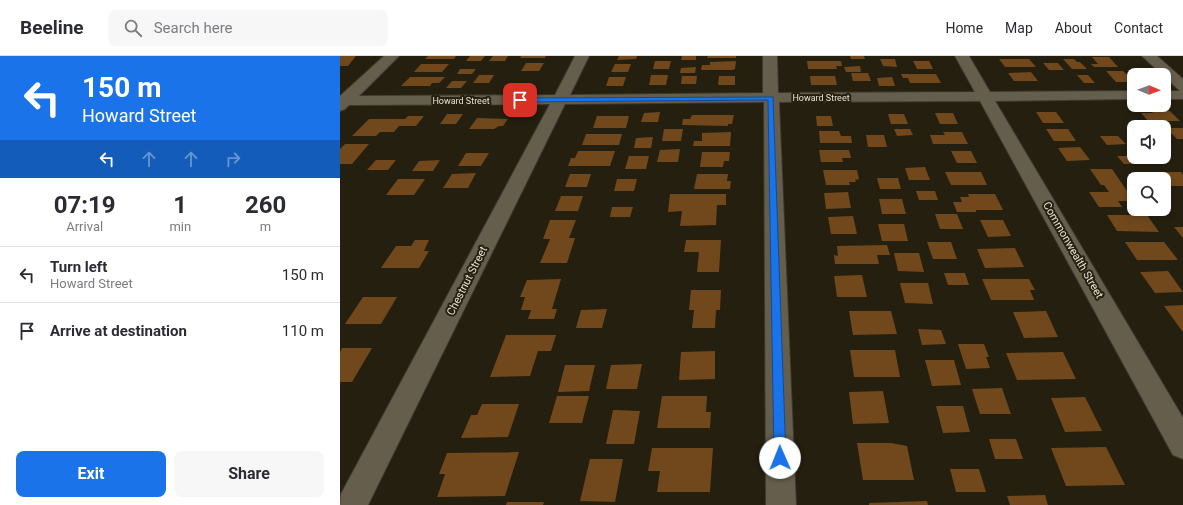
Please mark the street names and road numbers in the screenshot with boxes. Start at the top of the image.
street label: Howard Street [792,93,850,103]
street label: Howard Street [432,96,490,106]
street label: Commonwealth Street [1040,199,1106,301]
street label: Chestnut Street [444,244,490,318]

